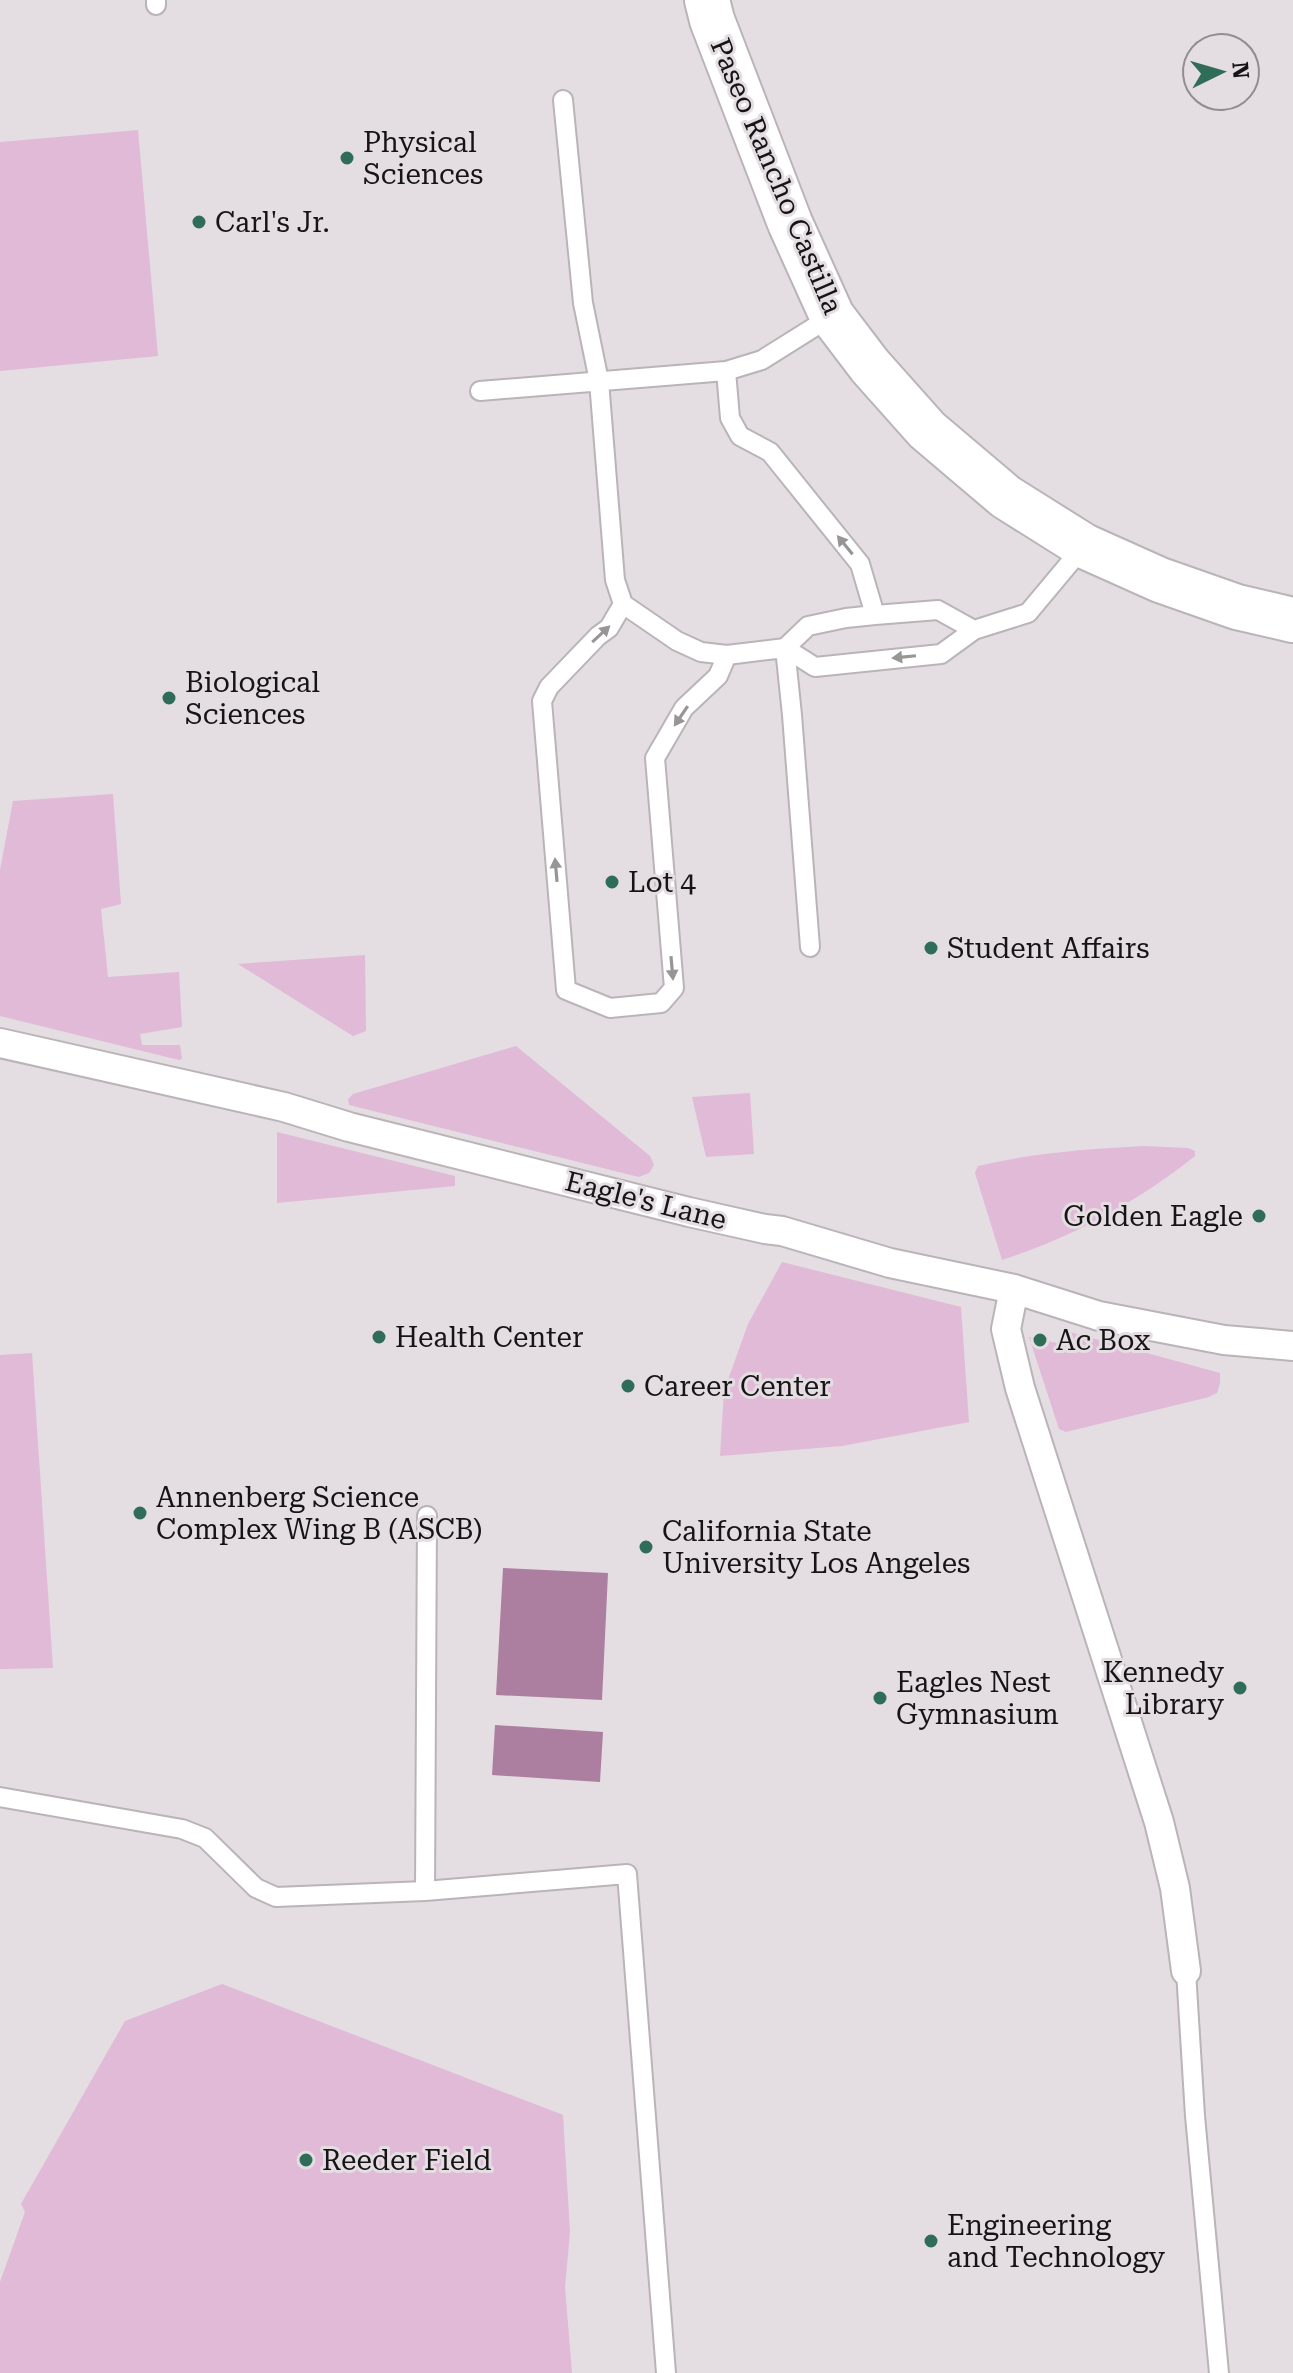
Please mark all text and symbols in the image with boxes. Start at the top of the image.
north arrow [1181,32,1261,112]
street label: Paseo Rancho Castilla [703,33,850,319]
text: N [1227,61,1254,80]
place label: Physical Sciences [363,126,483,191]
marker: Physical Sciences [338,149,356,167]
place label: Carl's Jr. [215,206,330,239]
marker: Carl's Jr. [190,213,208,231]
one-way arrow [837,535,853,555]
one-way arrow [591,625,610,643]
one-way arrow [891,651,916,664]
place label: Biological Sciences [185,666,320,731]
marker: Biological Sciences [160,689,178,707]
one-way arrow [673,705,688,726]
one-way arrow [549,857,562,882]
place label: Lot 4 [628,866,696,899]
marker: Lot 4 [603,873,621,891]
place label: Student Affairs [947,932,1150,965]
marker: Student Affairs [922,939,940,957]
one-way arrow [666,956,679,981]
street label: Eagle's Lane [562,1165,730,1236]
place label: Golden Eagle [1063,1200,1243,1233]
marker: Golden Eagle [1250,1207,1268,1225]
place label: Health Center [395,1321,583,1354]
place label: Ac Box [1056,1324,1150,1357]
marker: Health Center [370,1328,388,1346]
marker: Ac Box [1031,1331,1049,1349]
place label: Career Center [644,1370,831,1403]
marker: Career Center [619,1377,637,1395]
place label: Annenberg Science Complex Wing B (ASCB) [156,1481,482,1546]
marker: Annenberg Science Complex Wing B (ASCB) [131,1504,149,1522]
place label: California State University Los Angeles [662,1515,970,1580]
marker: California State University Los Angeles [637,1538,655,1556]
place label: Kennedy Library [1103,1656,1224,1721]
place label: Eagles Nest Gymnasium [896,1666,1059,1731]
marker: Kennedy Library [1231,1679,1249,1697]
marker: Eagles Nest Gymnasium [871,1689,889,1707]
place label: Reeder Field [322,2144,491,2177]
marker: Reeder Field [297,2151,315,2169]
place label: Engineering and Technology [947,2209,1166,2274]
marker: Engineering and Technology [922,2232,940,2250]

